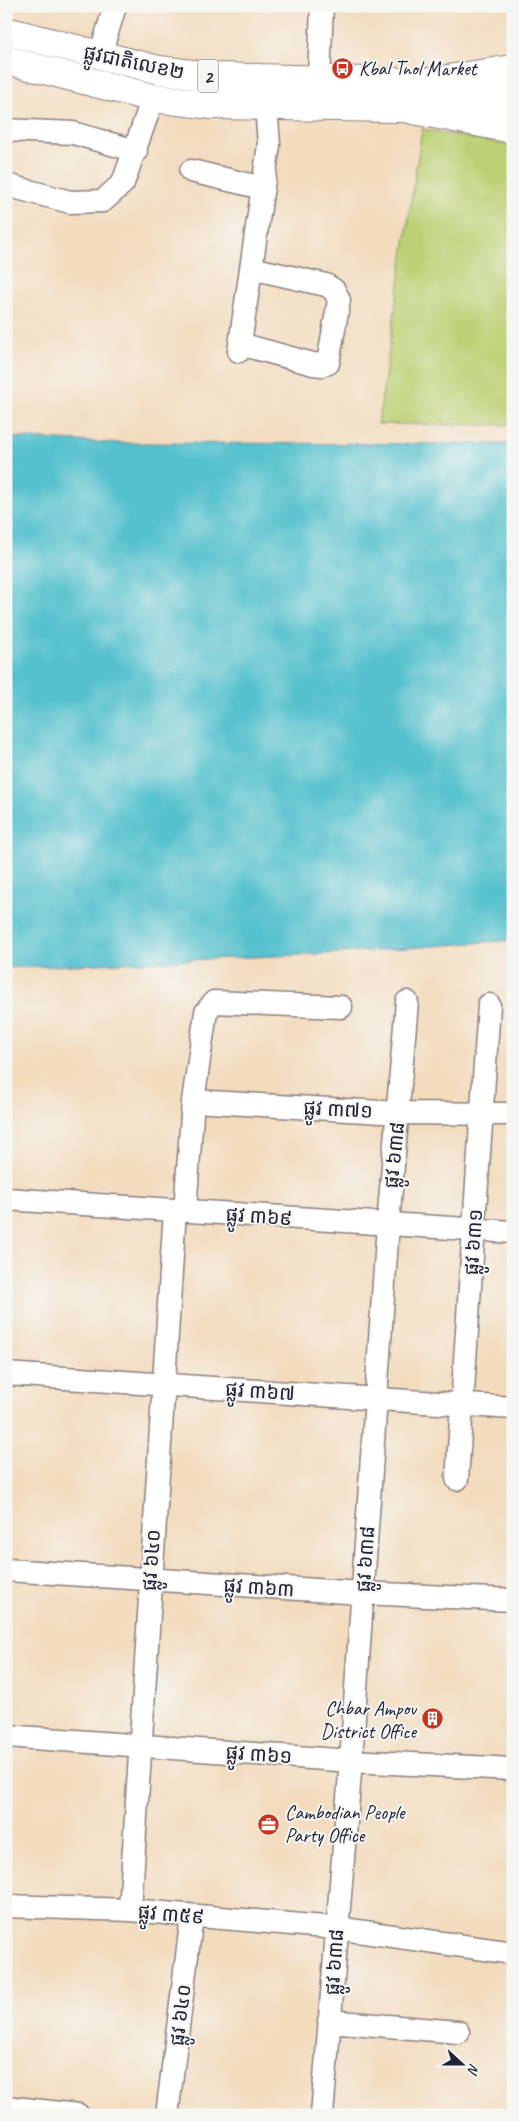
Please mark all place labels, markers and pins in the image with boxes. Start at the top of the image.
bus stop icon: Kbal Tnol Market [331,56,355,80]
place label: Kbal Tnol Market [359,56,479,81]
place label: Chbar Ampov District Office [321,1696,418,1744]
building icon: Chbar Ampov District Office [420,1707,444,1731]
place label: Cambodian People Party Office [285,1800,406,1848]
office icon: Cambodian People Party Office [257,1812,281,1836]

